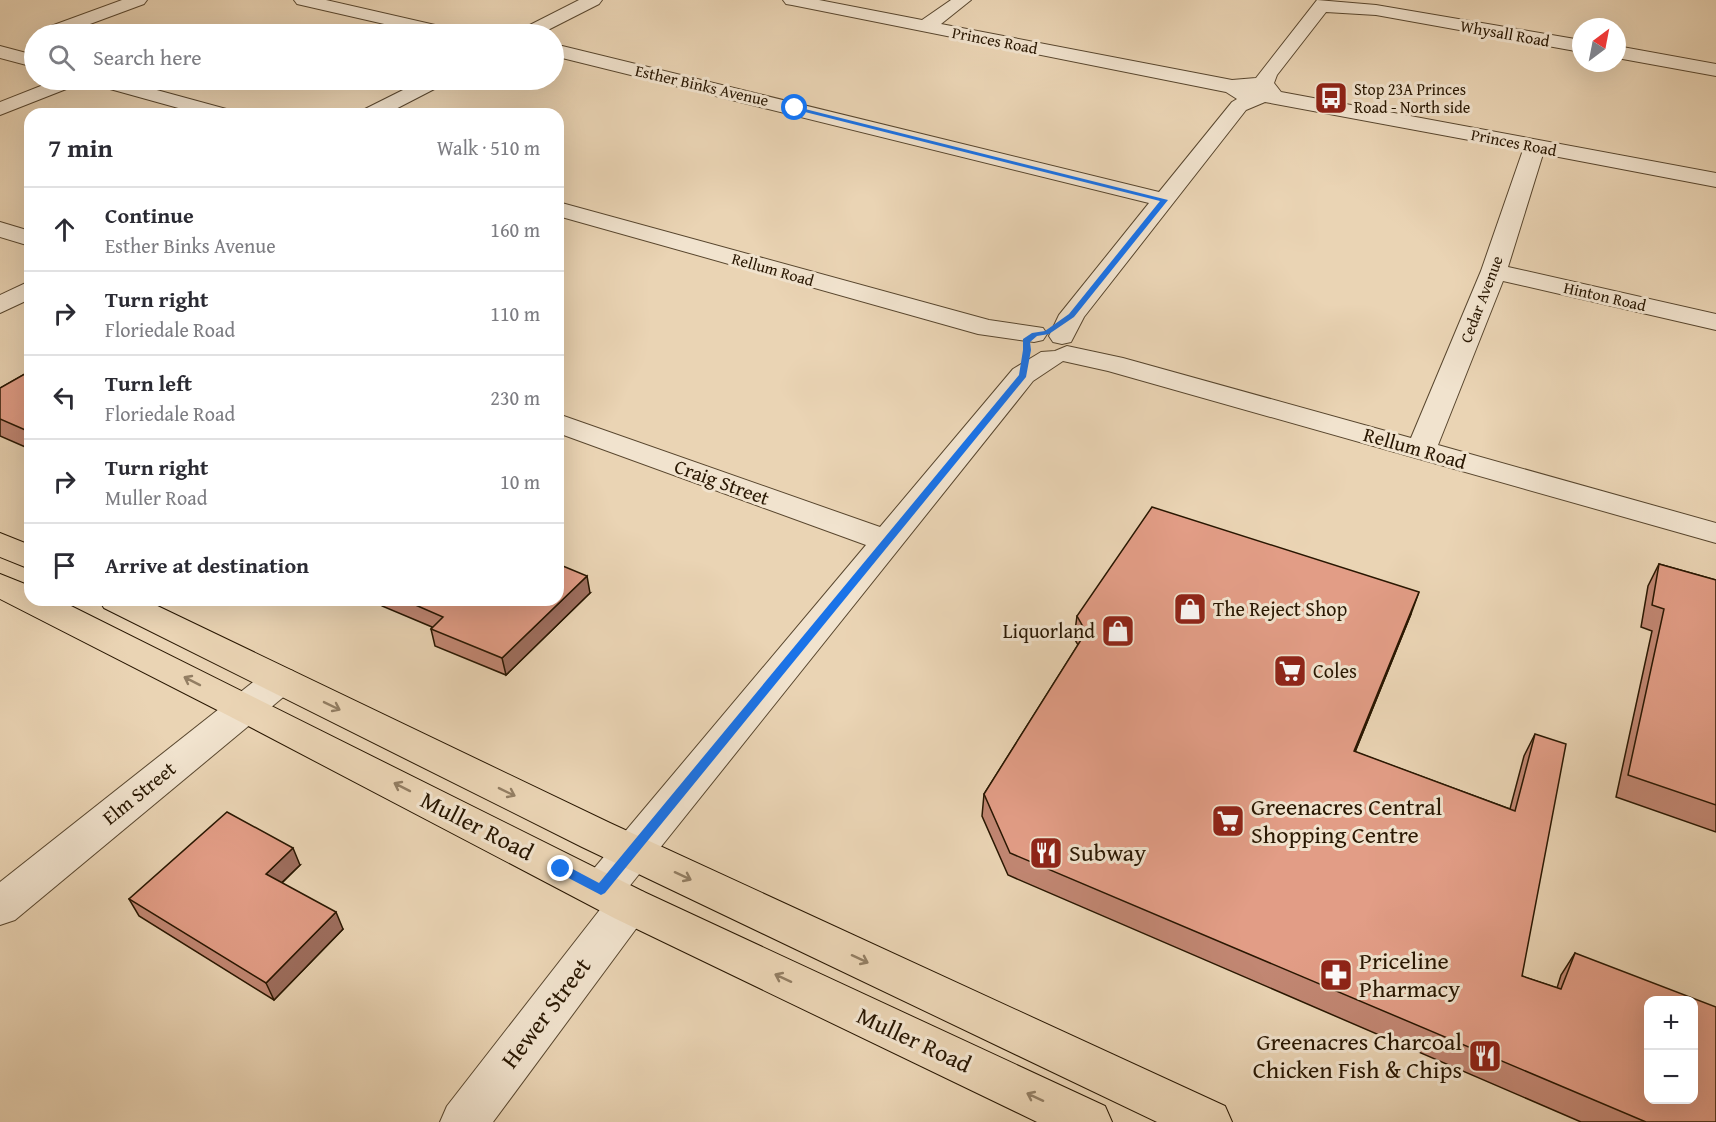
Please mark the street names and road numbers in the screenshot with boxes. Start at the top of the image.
street label: Whysall Road [1458,13,1552,53]
street label: Princes Road [950,20,1040,60]
street label: Esther Binks Avenue [633,58,771,112]
street label: Princes Road [1469,122,1559,162]
street label: Rellum Road [729,246,817,292]
street label: Cedar Avenue [1453,252,1509,346]
street label: Hinton Road [1561,275,1649,317]
street label: Rellum Road [1360,419,1470,476]
street label: Craig Street [671,451,774,512]
street label: Elm Street [96,754,182,831]
street label: Muller Road [415,782,540,869]
street label: Hewer Street [492,949,599,1076]
street label: Muller Road [851,998,977,1081]

